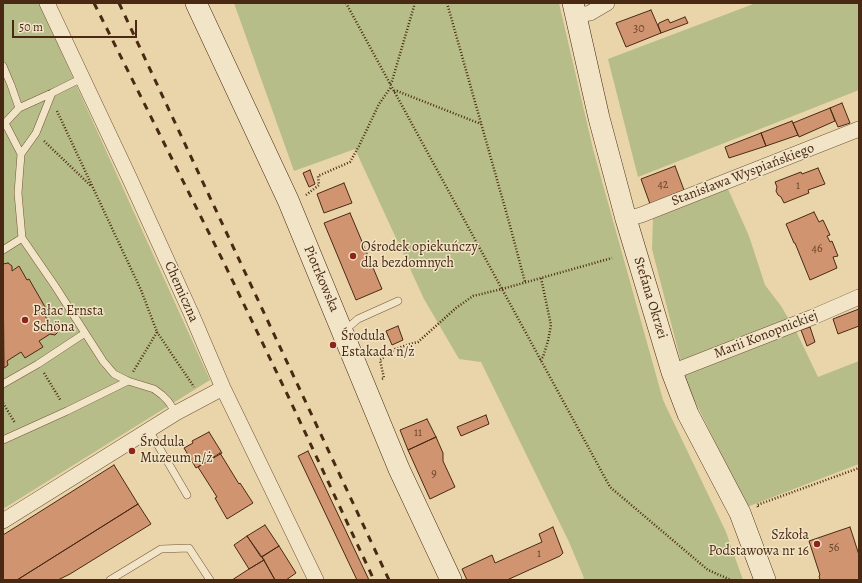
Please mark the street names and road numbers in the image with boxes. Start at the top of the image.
street label: Stanisława Wyspiańskiego [669,140,817,210]
street label: Piotrkowska [299,243,343,315]
street label: Stefana Okrzei [630,255,670,341]
street label: Chemiczna [160,259,202,325]
street label: Marii Konopnickiej [712,307,820,363]

